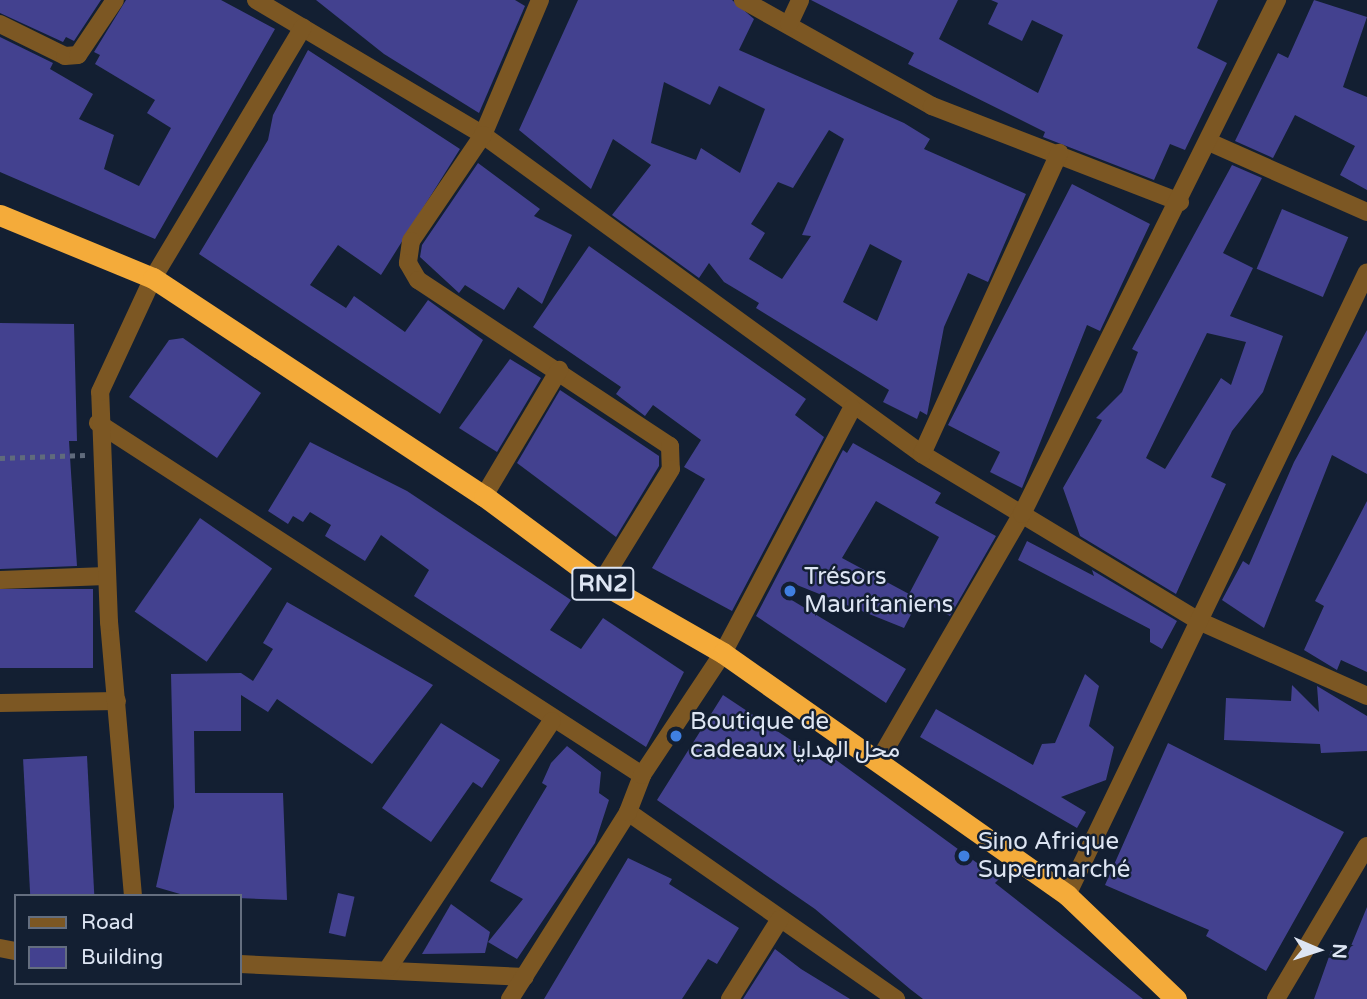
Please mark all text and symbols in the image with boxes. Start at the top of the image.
place label: Trésors Mauritaniens [804,563,953,619]
road number: RN2 [570,564,636,604]
marker: Trésors Mauritaniens [782,583,798,599]
place label: Boutique de cadeaux محل الهدايا [690,708,900,764]
marker: Boutique de cadeaux محل الهدايا [668,728,684,744]
place label: Sino Afrique Supermarché [978,828,1130,884]
marker: Sino Afrique Supermarché [956,848,972,864]
legend [14,894,242,985]
text: Road [81,910,134,935]
north arrow [1283,915,1353,985]
text: N [1328,943,1350,959]
text: Building [81,945,163,970]

